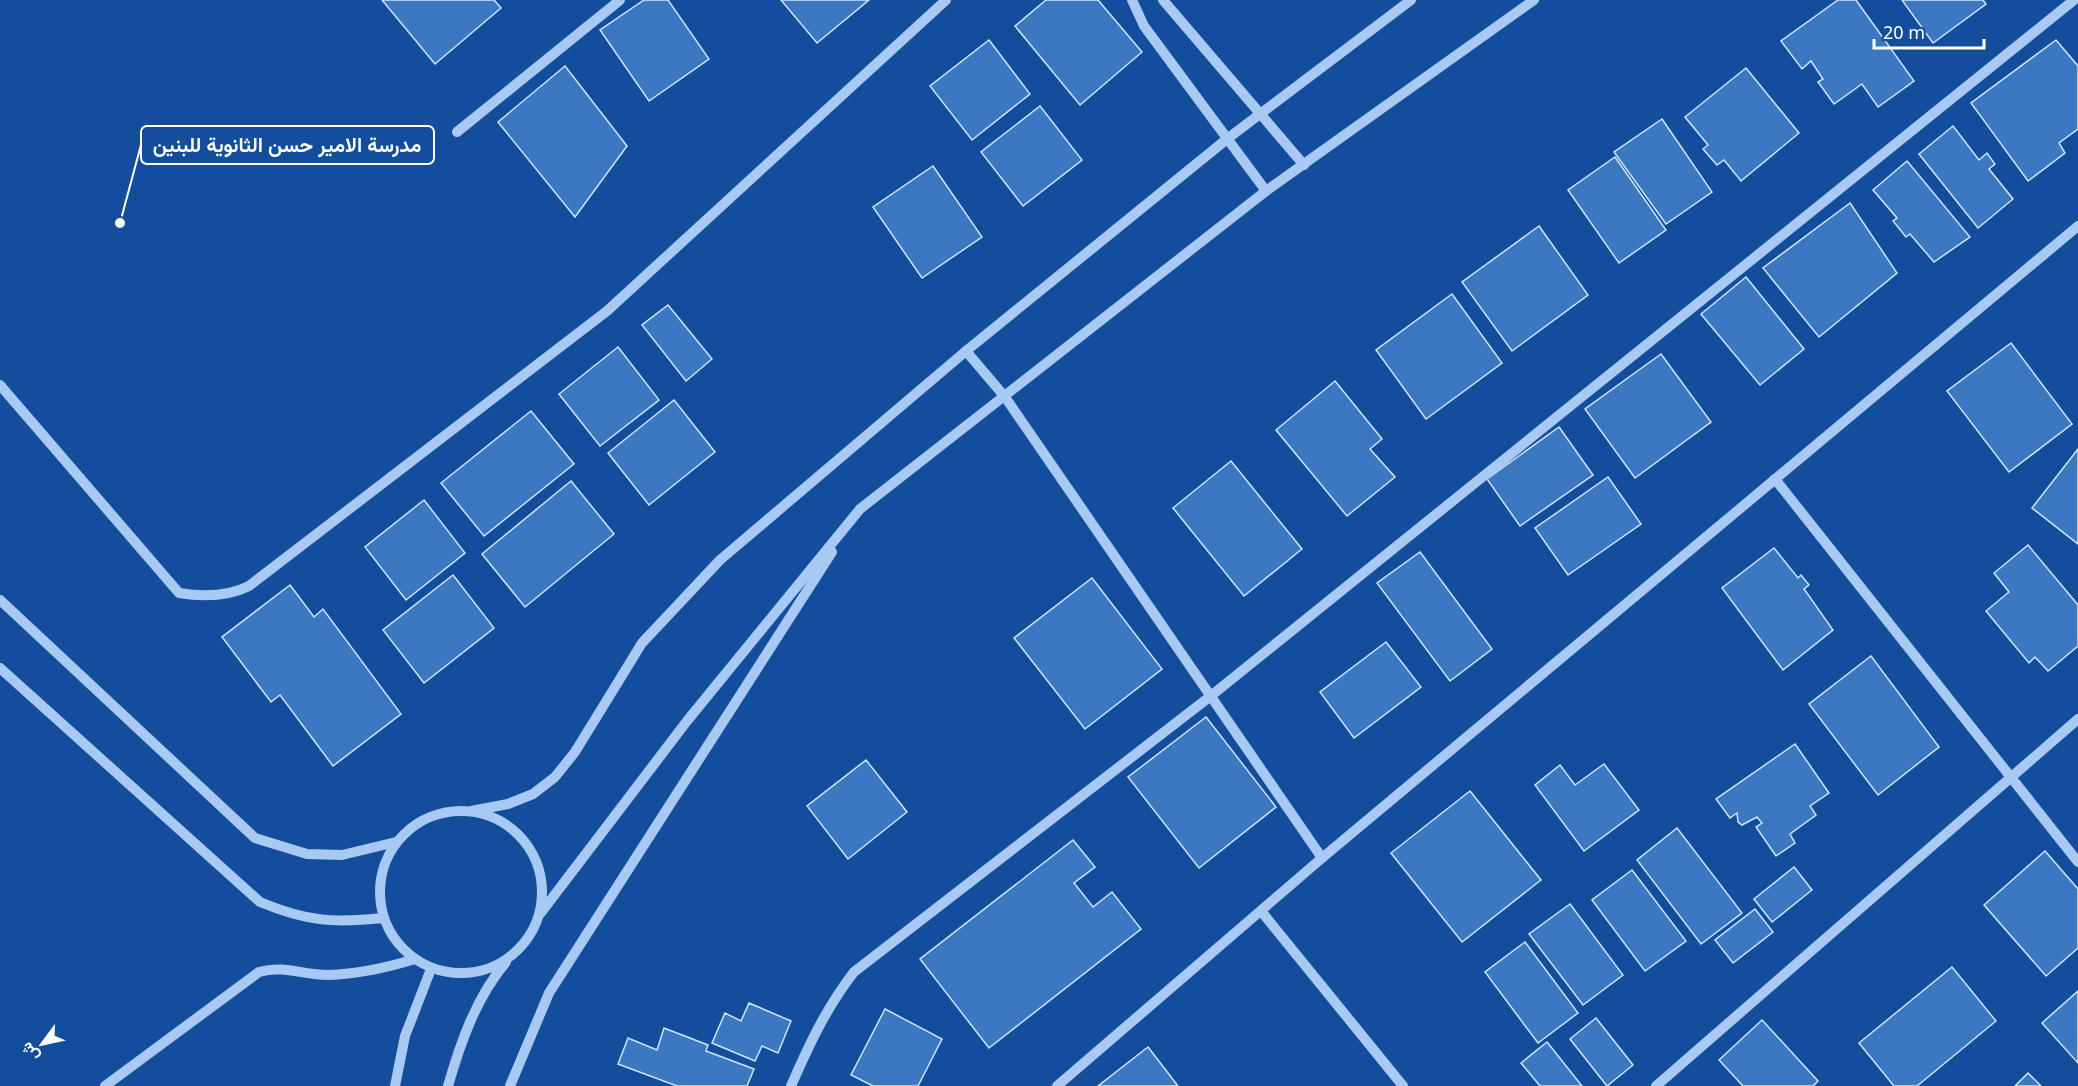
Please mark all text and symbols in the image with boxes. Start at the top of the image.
scale bar [1874,12,1984,50]
text: 20 m [1883,20,1925,44]
callout: مدرسة الامير حسن الثانوية للبنين [141,126,434,164]
text: مدرسة الامير حسن الثانوية للبنين [153,131,421,158]
north arrow [12,1014,72,1074]
text: ش [15,1038,44,1066]

